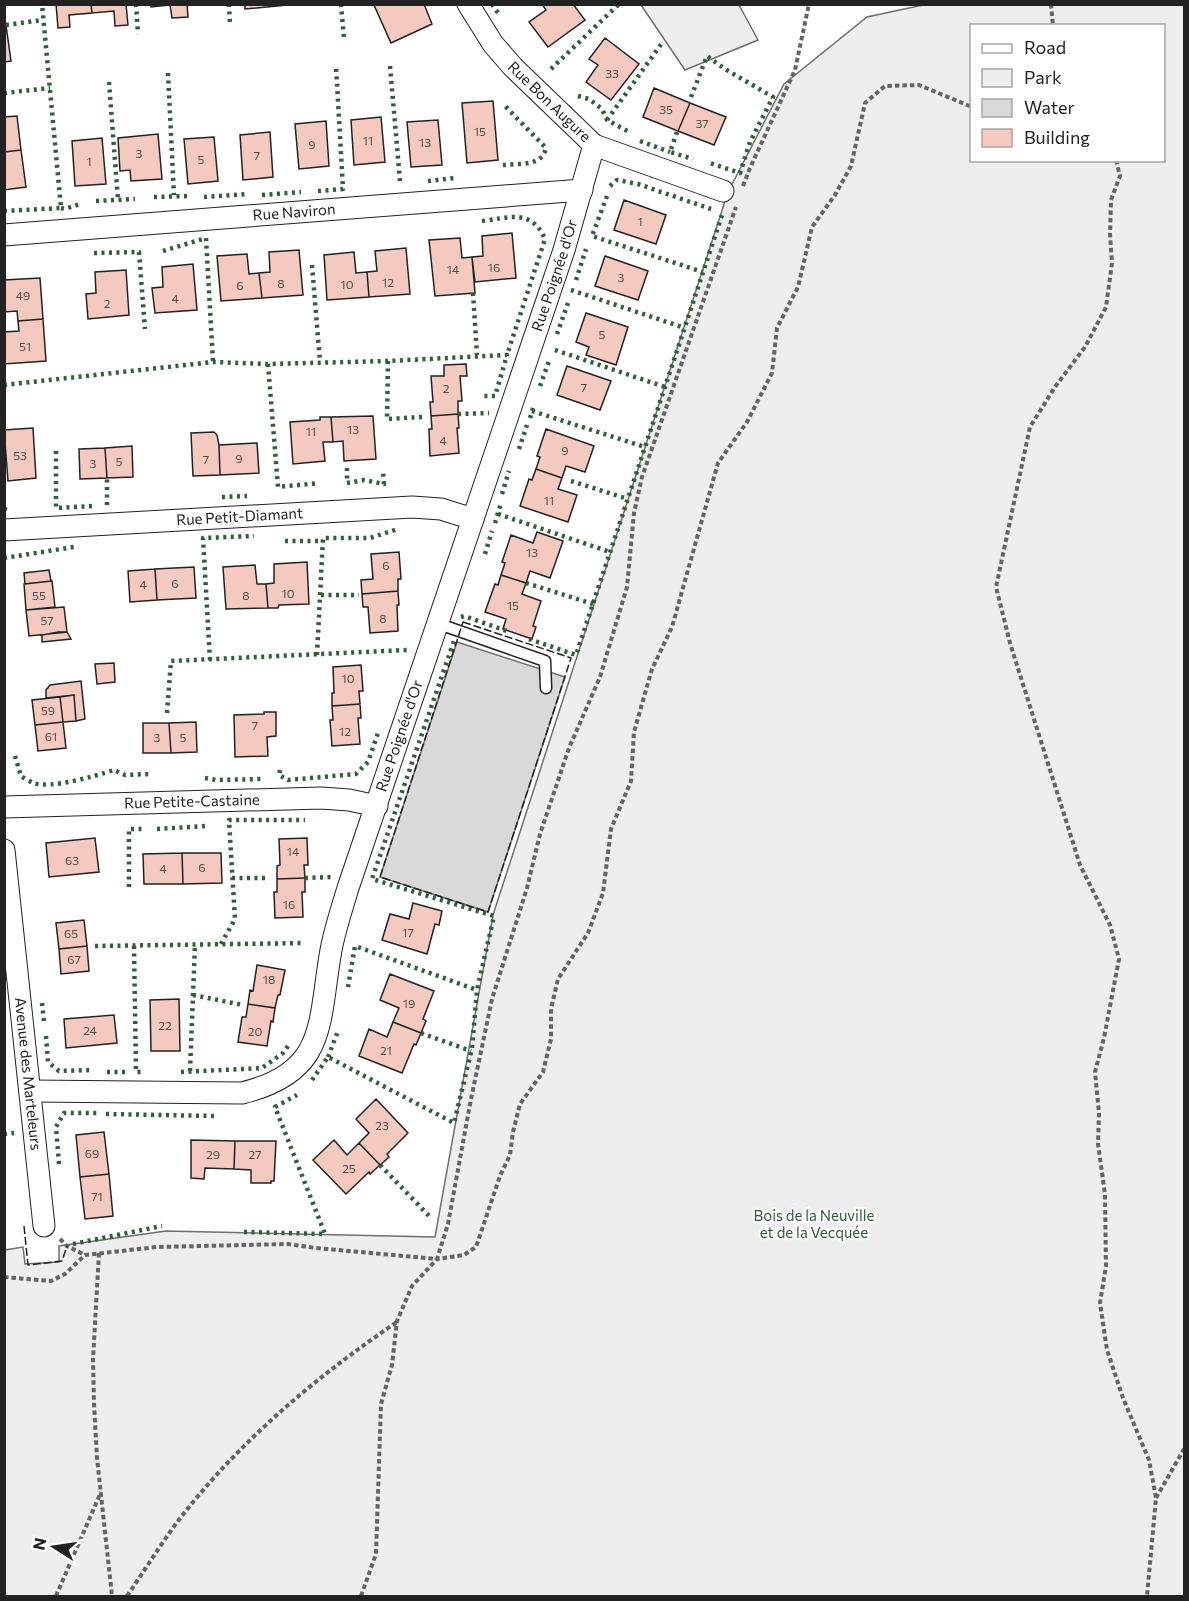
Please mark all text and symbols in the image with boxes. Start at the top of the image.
legend [970,24,1165,162]
text: Road [1024,36,1066,58]
street label: Rue Bon Augure [505,57,595,145]
house number: 33 [605,66,619,80]
text: Park [1024,66,1062,88]
text: Water [1024,96,1075,118]
house number: 35 [659,102,673,116]
house number: 37 [695,116,709,130]
house number: 15 [474,124,486,138]
text: Building [1024,126,1090,148]
house number: 11 [363,133,373,147]
house number: 13 [419,135,431,149]
house number: 9 [308,137,316,151]
house number: 3 [136,146,143,160]
house number: 7 [254,148,260,162]
house number: 5 [198,152,205,166]
house number: 1 [86,154,92,168]
street label: Rue Naviron [252,199,336,224]
house number: 1 [637,214,643,228]
street label: Rue Poignée d'Or [527,217,580,333]
house number: 16 [488,260,500,274]
house number: 14 [447,262,459,276]
house number: 3 [618,270,625,284]
house number: 12 [382,275,394,289]
house number: 8 [277,276,285,290]
house number: 10 [341,277,354,291]
house number: 6 [236,278,244,292]
house number: 49 [16,288,30,302]
house number: 4 [171,291,179,305]
house number: 2 [104,296,111,310]
house number: 5 [599,327,606,341]
house number: 51 [19,339,31,353]
house number: 7 [581,380,587,394]
house number: 2 [443,381,450,395]
house number: 13 [347,422,359,436]
house number: 11 [306,424,316,438]
house number: 4 [439,433,447,447]
house number: 9 [561,443,569,457]
house number: 53 [13,448,27,462]
house number: 9 [235,451,243,465]
house number: 7 [203,452,209,466]
house number: 5 [116,454,123,468]
house number: 3 [90,456,97,470]
house number: 11 [544,493,554,507]
street label: Rue Petit-Diamant [176,503,304,528]
house number: 13 [526,545,538,559]
house number: 6 [382,558,390,572]
house number: 6 [171,576,179,590]
house number: 4 [139,577,147,591]
house number: 10 [282,586,295,600]
house number: 55 [32,588,46,602]
house number: 8 [242,588,250,602]
house number: 15 [507,598,519,612]
house number: 8 [379,611,387,625]
house number: 57 [40,613,54,627]
house number: 10 [342,671,355,685]
street label: Rue Poignée d'Or [371,678,426,794]
house number: 59 [41,703,55,717]
house number: 7 [252,718,258,732]
house number: 12 [339,724,351,738]
house number: 61 [45,729,57,743]
house number: 3 [154,730,161,744]
house number: 5 [180,730,187,744]
street label: Rue Petite-Castaine [124,790,260,812]
house number: 14 [287,844,299,858]
house number: 63 [65,853,79,867]
house number: 6 [198,860,206,874]
house number: 4 [159,861,167,875]
house number: 16 [283,897,295,911]
house number: 17 [402,925,414,939]
house number: 65 [64,926,78,940]
house number: 67 [67,952,81,966]
house number: 18 [263,972,275,986]
street label: Avenue des Marteleurs [12,996,46,1151]
house number: 19 [403,996,415,1010]
house number: 22 [158,1018,172,1032]
house number: 24 [83,1023,97,1037]
house number: 20 [248,1024,262,1038]
house number: 21 [380,1043,392,1057]
house number: 23 [375,1118,389,1132]
house number: 69 [85,1146,99,1160]
house number: 29 [206,1147,220,1161]
house number: 27 [249,1147,261,1161]
house number: 25 [342,1161,356,1175]
house number: 71 [91,1189,103,1203]
park label: Bois de la Neuville et de la Vecquée [754,1206,875,1241]
north arrow [24,1517,84,1577]
text: N [28,1536,49,1552]

